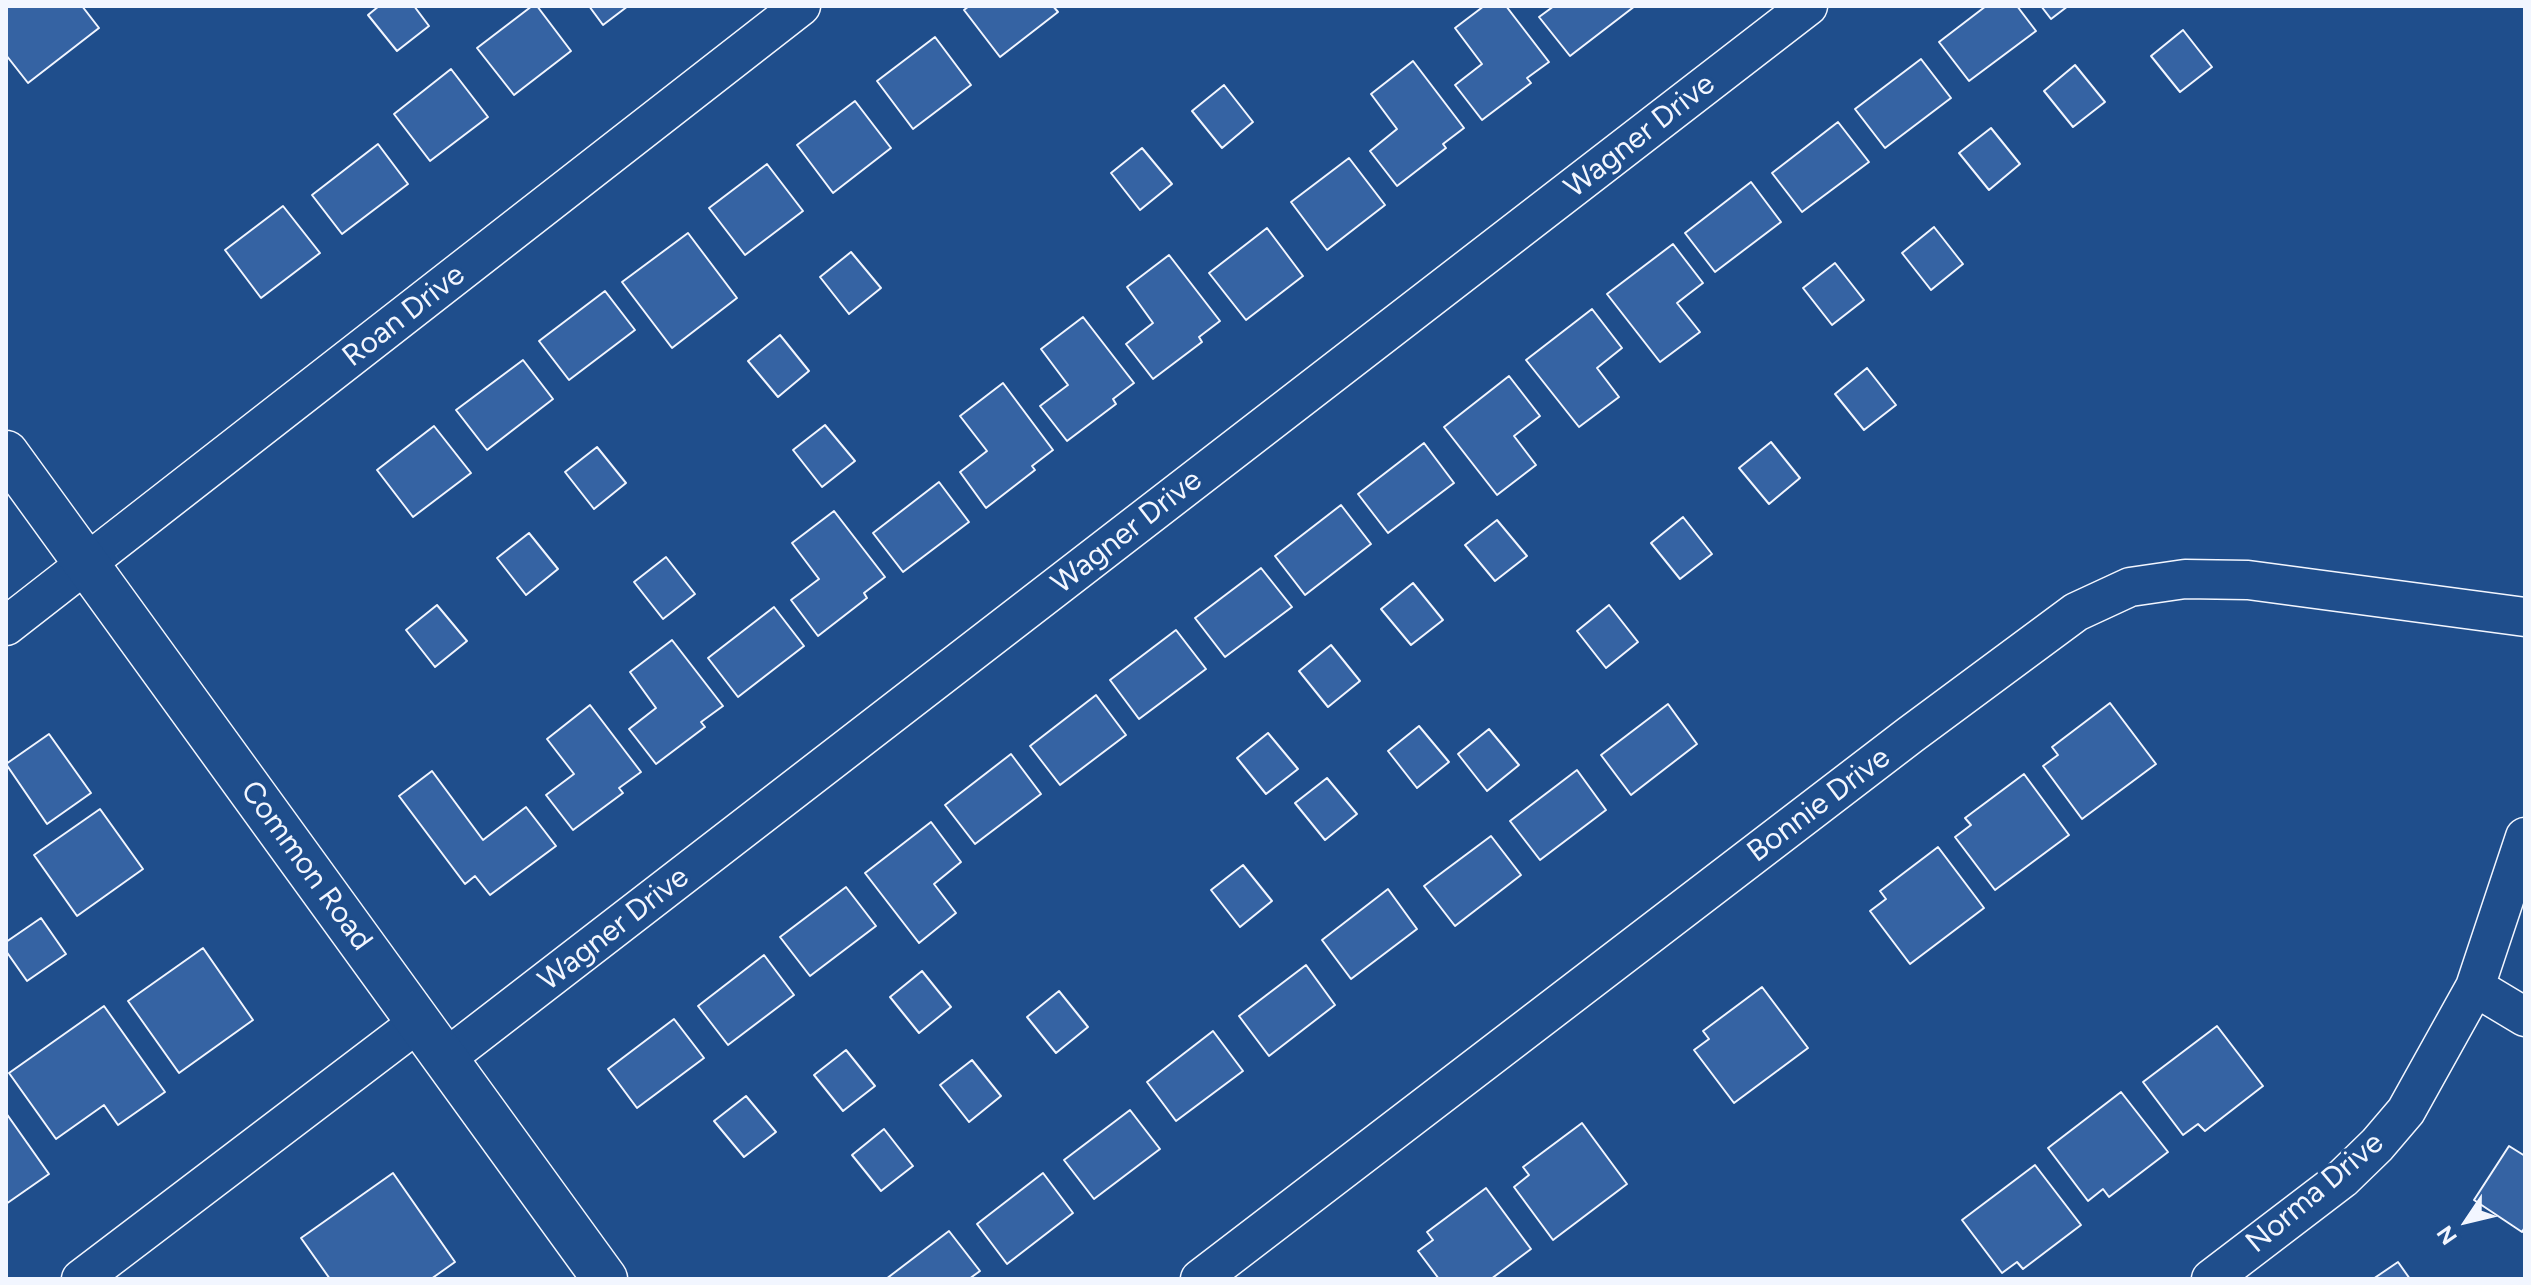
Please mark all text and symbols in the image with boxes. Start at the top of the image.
street label: Wagner Drive [1558,66,1722,206]
street label: Roan Drive [336,257,472,375]
street label: Wagner Drive [1045,462,1209,602]
street label: Bonnie Drive [1741,740,1897,870]
street label: Common Road [232,774,380,958]
street label: Wagner Drive [532,859,696,999]
street label: Norma Drive [2239,1125,2391,1261]
north arrow [2427,1181,2507,1261]
text: N [2431,1220,2463,1250]

